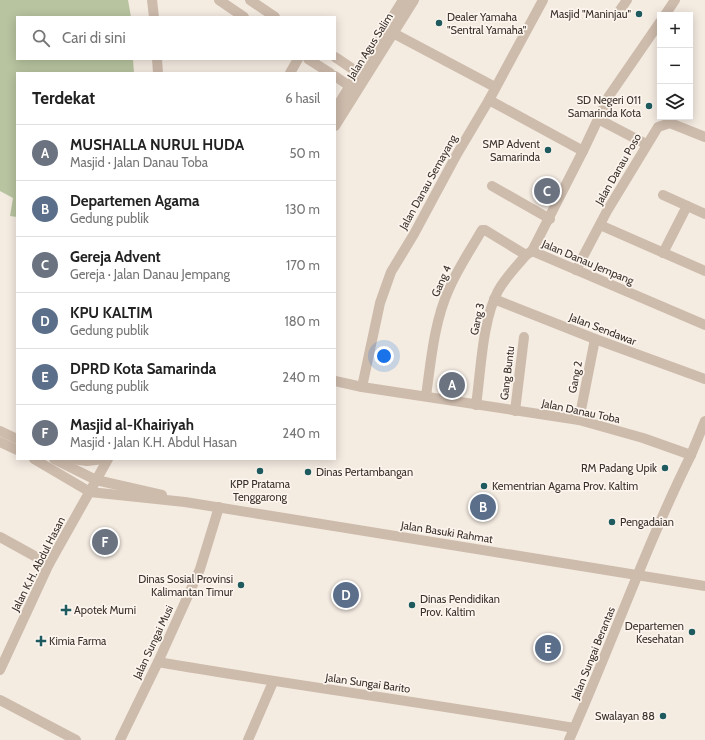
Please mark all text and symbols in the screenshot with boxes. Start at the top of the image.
place label: Masjid "Maninjau" [550,7,631,21]
marker: Masjid "Maninjau" [634,9,644,19]
street label: Jalan Agus Salim [343,10,396,83]
place label: Dealer Yamaha "Sentral Yamaha" [447,10,527,37]
map controls [657,12,693,120]
button: + [657,12,693,48]
search box [16,16,336,60]
marker: Dealer Yamaha "Sentral Yamaha" [434,18,444,28]
icon: search [30,27,52,49]
text: Cari di sini [62,29,126,47]
button: − [657,48,693,84]
button: layers [657,84,693,120]
text: Terdekat [32,88,95,108]
text: 6 hasil [285,90,320,106]
place label: SD Negeri 011 Samarinda Kota [568,93,642,120]
marker: SD Negeri 011 Samarinda Kota [644,101,654,111]
street label: Jalan Danau Poso [591,131,644,208]
street label: Jalan Danau Semayang [396,132,460,233]
text: MUSHALLA NURUL HUDA [70,136,244,154]
place label: SMP Advent Samarinda [482,137,541,164]
text: A [41,145,49,161]
text: 50 m [290,145,320,161]
marker: SMP Advent Samarinda [543,145,553,155]
text: Masjid · Jalan Danau Toba [70,154,208,170]
pin: C [534,176,560,206]
text: Departemen Agama [70,192,199,210]
text: B [41,201,49,217]
text: 130 m [285,201,320,217]
text: Gedung publik [70,210,149,226]
street label: Jalan Danau Jempang [539,236,636,288]
text: Gereja Advent [70,248,161,266]
text: C [41,257,49,273]
text: 170 m [286,257,320,273]
street label: Gang 4 [428,262,454,299]
text: Gereja · Jalan Danau Jempang [70,266,230,282]
street label: Gang 3 [467,301,487,336]
text: KPU KALTIM [70,304,153,322]
street label: Jalan Sendawar [567,309,639,348]
text: D [40,313,50,329]
text: 180 m [284,313,320,329]
text: Gedung publik [70,322,149,338]
street label: Gang Buntu [497,345,517,401]
your location [374,346,394,366]
street label: Gang 2 [565,359,585,394]
text: DPRD Kota Samarinda [70,360,216,378]
text: E [41,369,49,385]
text: 240 m [282,369,320,385]
pin: A [439,370,465,400]
text: Gedung publik [70,378,149,394]
street label: Jalan Danau Toba [540,396,622,426]
text: Masjid al-Khairiyah [70,416,194,434]
text: F [42,425,48,441]
text: 240 m [282,425,320,441]
text: Masjid · Jalan K.H. Abdul Hasan [70,434,237,450]
place label: RM Padang Upik [581,461,657,475]
marker: RM Padang Upik [660,463,670,473]
place label: Dinas Pertambangan [316,465,413,479]
marker: KPP Pratama Tenggarong [255,466,265,476]
marker: Dinas Pertambangan [303,467,313,477]
place label: KPP Pratama Tenggarong [230,477,291,504]
place label: Kementrian Agama Prov. Kaltim [492,479,639,493]
marker: Kementrian Agama Prov. Kaltim [479,481,489,491]
pin: B [470,492,496,522]
street label: Jalan K.H. Abdul Hasan [8,514,68,615]
place label: Pengadaian [620,515,674,529]
marker: Pengadaian [607,517,617,527]
street label: Jalan Basuki Rahmat [399,518,494,546]
pin: F [92,527,118,557]
place label: Dinas Sosial Provinsi Kalimantan Timur [138,572,234,599]
marker: Dinas Sosial Provinsi Kalimantan Timur [236,580,246,590]
pin: D [333,580,359,610]
place label: Dinas Pendidikan Prov. Kaltim [420,592,500,619]
marker: Dinas Pendidikan Prov. Kaltim [407,600,417,610]
place label: Apotek Murni [74,603,136,617]
street label: Jalan Sungai Musi [129,603,176,682]
street label: Jalan Sungai Berantas [568,604,618,702]
marker: Apotek Murni [61,605,71,615]
place label: Departemen Kesehatan [625,619,684,646]
marker: Departemen Kesehatan [687,627,697,637]
pin: E [535,633,561,663]
place label: Kimia Farma [49,634,107,648]
marker: Kimia Farma [36,636,46,646]
street label: Jalan Sungai Barito [324,670,411,696]
place label: Swalayan 88 [595,709,655,723]
marker: Swalayan 88 [658,711,668,721]

